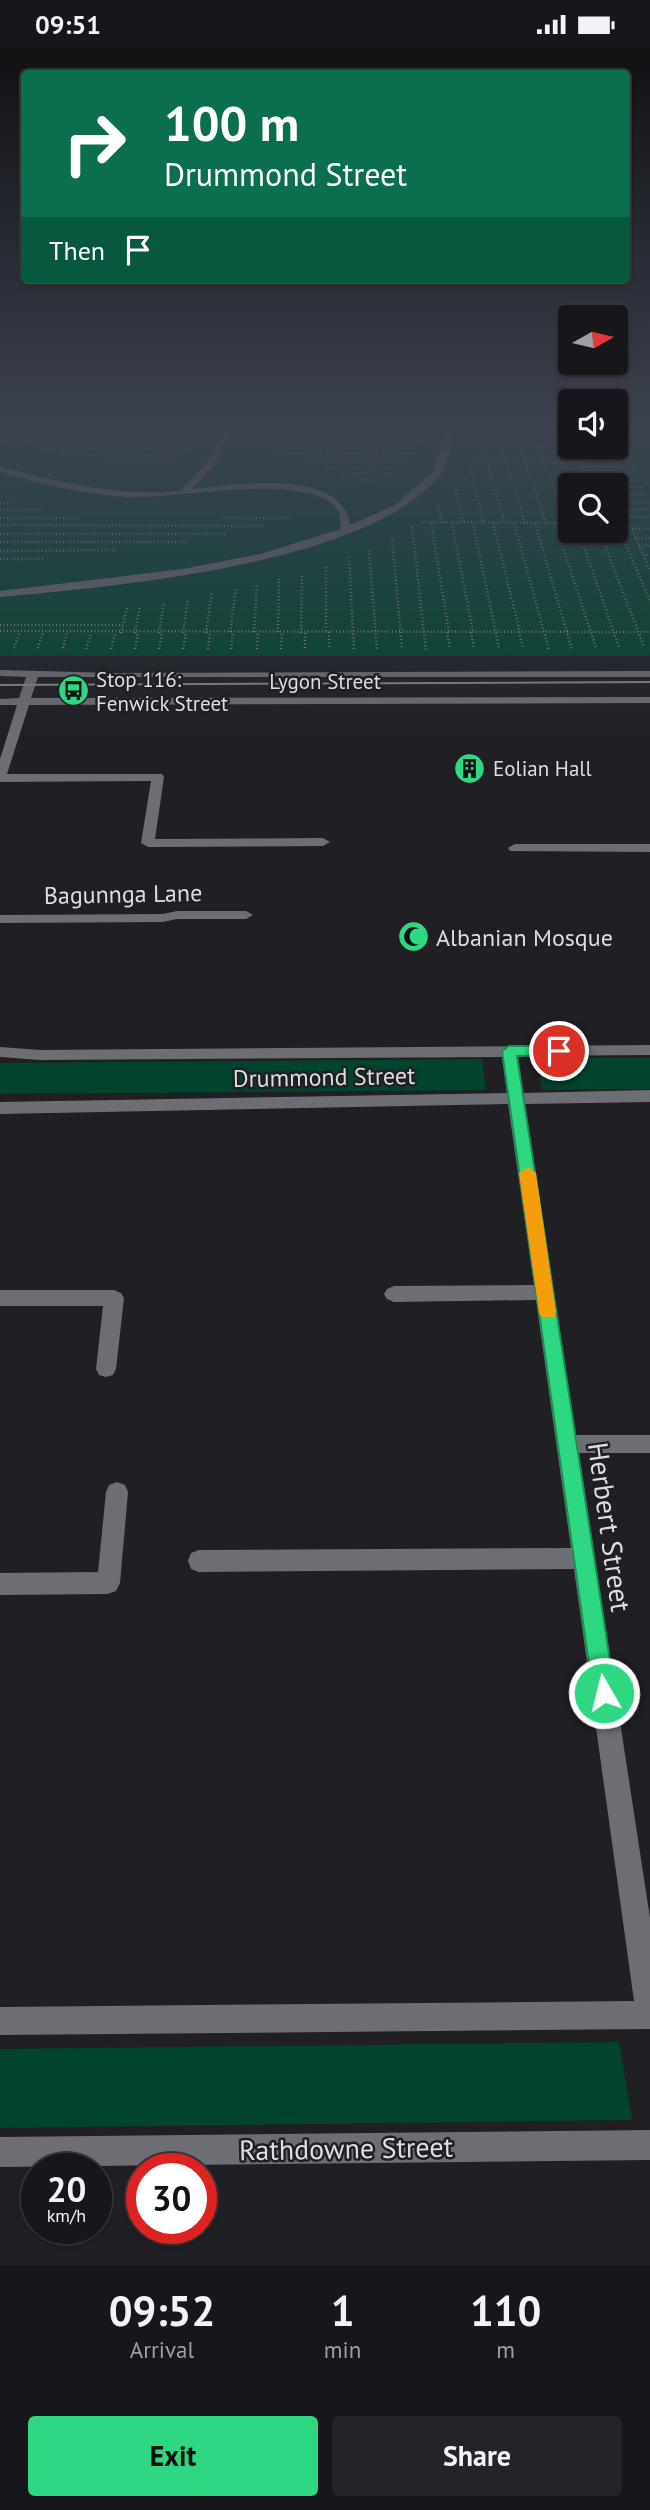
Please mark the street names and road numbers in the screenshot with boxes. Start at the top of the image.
street label: Lygon Street [269,668,381,695]
street label: Bagunnga Lane [44,877,202,911]
street label: Drummond Street [233,1060,415,1094]
street label: Herbert Street [580,1440,640,1615]
street label: Rathdowne Street [239,2128,454,2168]

